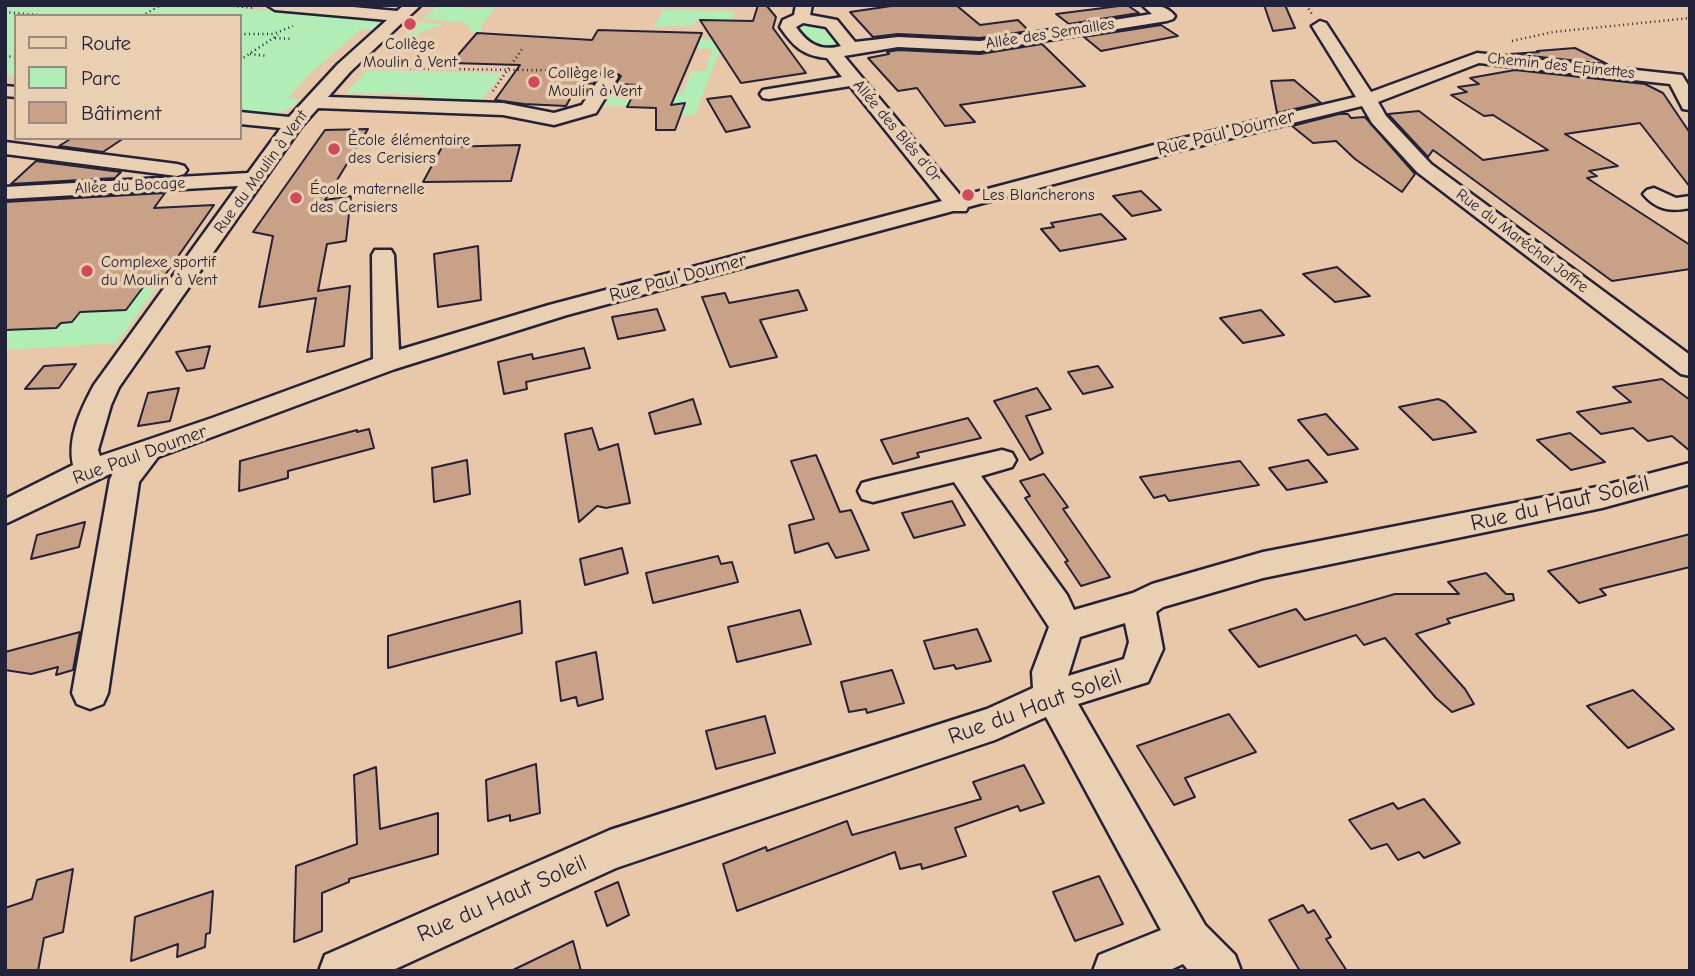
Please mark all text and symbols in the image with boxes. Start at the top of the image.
legend [14,14,242,140]
street label: Allée des Semailles [984,14,1116,54]
marker: Collège Moulin à Vent [402,16,418,32]
text: Route [81,31,131,55]
place label: Collège Moulin à Vent [363,34,457,72]
street label: Chemin des Epinettes [1486,49,1636,83]
place label: Collège le Moulin à Vent [548,63,642,101]
text: Parc [81,66,121,90]
marker: Collège le Moulin à Vent [526,74,542,90]
street label: Allée des Blés d'Or [849,76,945,186]
text: Bâtiment [81,101,161,125]
street label: Rue Paul Doumer [1155,105,1297,161]
street label: Rue du Moulin à Vent [210,107,312,237]
place label: École élémentaire des Cerisiers [348,130,470,168]
marker: École élémentaire des Cerisiers [326,141,342,157]
street label: Allée du Bocage [74,174,186,198]
place label: École maternelle des Cerisiers [310,179,425,217]
place label: Les Blancherons [982,185,1095,205]
street label: Rue du Maréchal Joffre [1452,185,1592,297]
marker: Les Blancherons [960,187,976,203]
marker: École maternelle des Cerisiers [288,190,304,206]
street label: Rue Paul Doumer [607,249,749,307]
place label: Complexe sportif du Moulin à Vent [101,252,217,290]
marker: Complexe sportif du Moulin à Vent [79,263,95,279]
street label: Rue Paul Doumer [70,420,210,490]
street label: Rue du Haut Soleil [1468,470,1652,538]
street label: Rue du Haut Soleil [945,663,1125,751]
street label: Rue du Haut Soleil [413,849,591,949]

